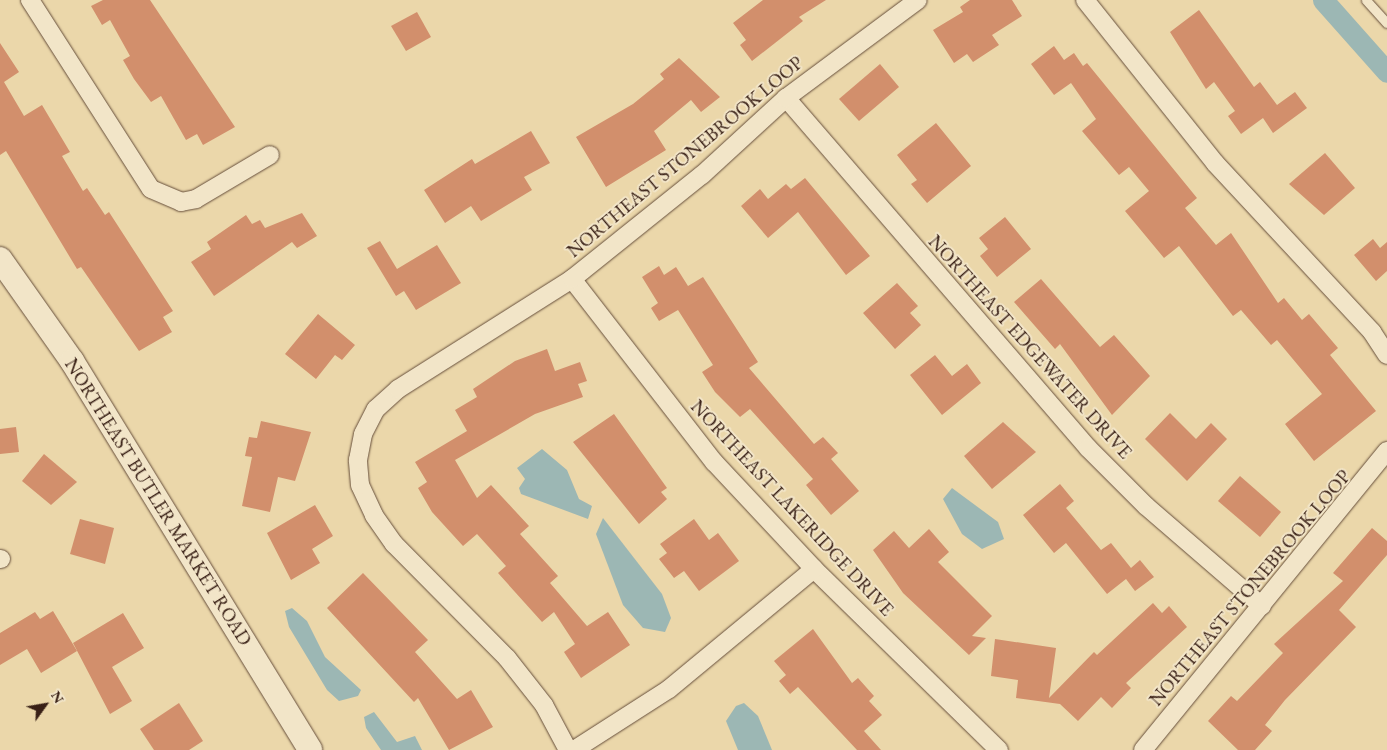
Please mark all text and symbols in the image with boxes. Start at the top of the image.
street label: NORTHEAST STONEBROOK LOOP [562,52,808,262]
street label: NORTHEAST EDGEWATER DRIVE [923,230,1137,464]
street label: NORTHEAST BUTLER MARKET ROAD [60,354,256,650]
street label: NORTHEAST LAKERIDGE DRIVE [686,395,898,621]
street label: NORTHEAST STONEBROOK LOOP [1145,465,1355,711]
north arrow [20,680,70,730]
text: N [47,687,68,707]

